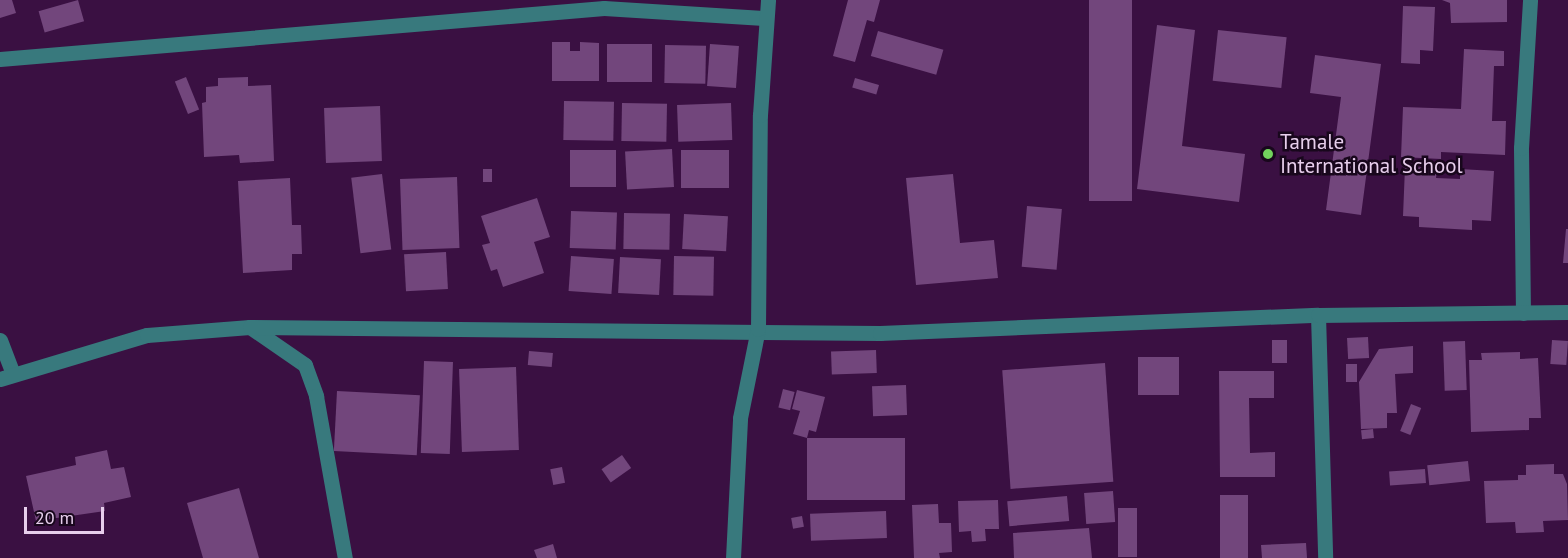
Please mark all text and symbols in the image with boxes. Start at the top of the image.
place label: Tamale International School [1280,129,1463,179]
marker: Tamale International School [1261,147,1275,161]
scale bar [27,495,106,533]
text: 20 m [35,506,74,529]

